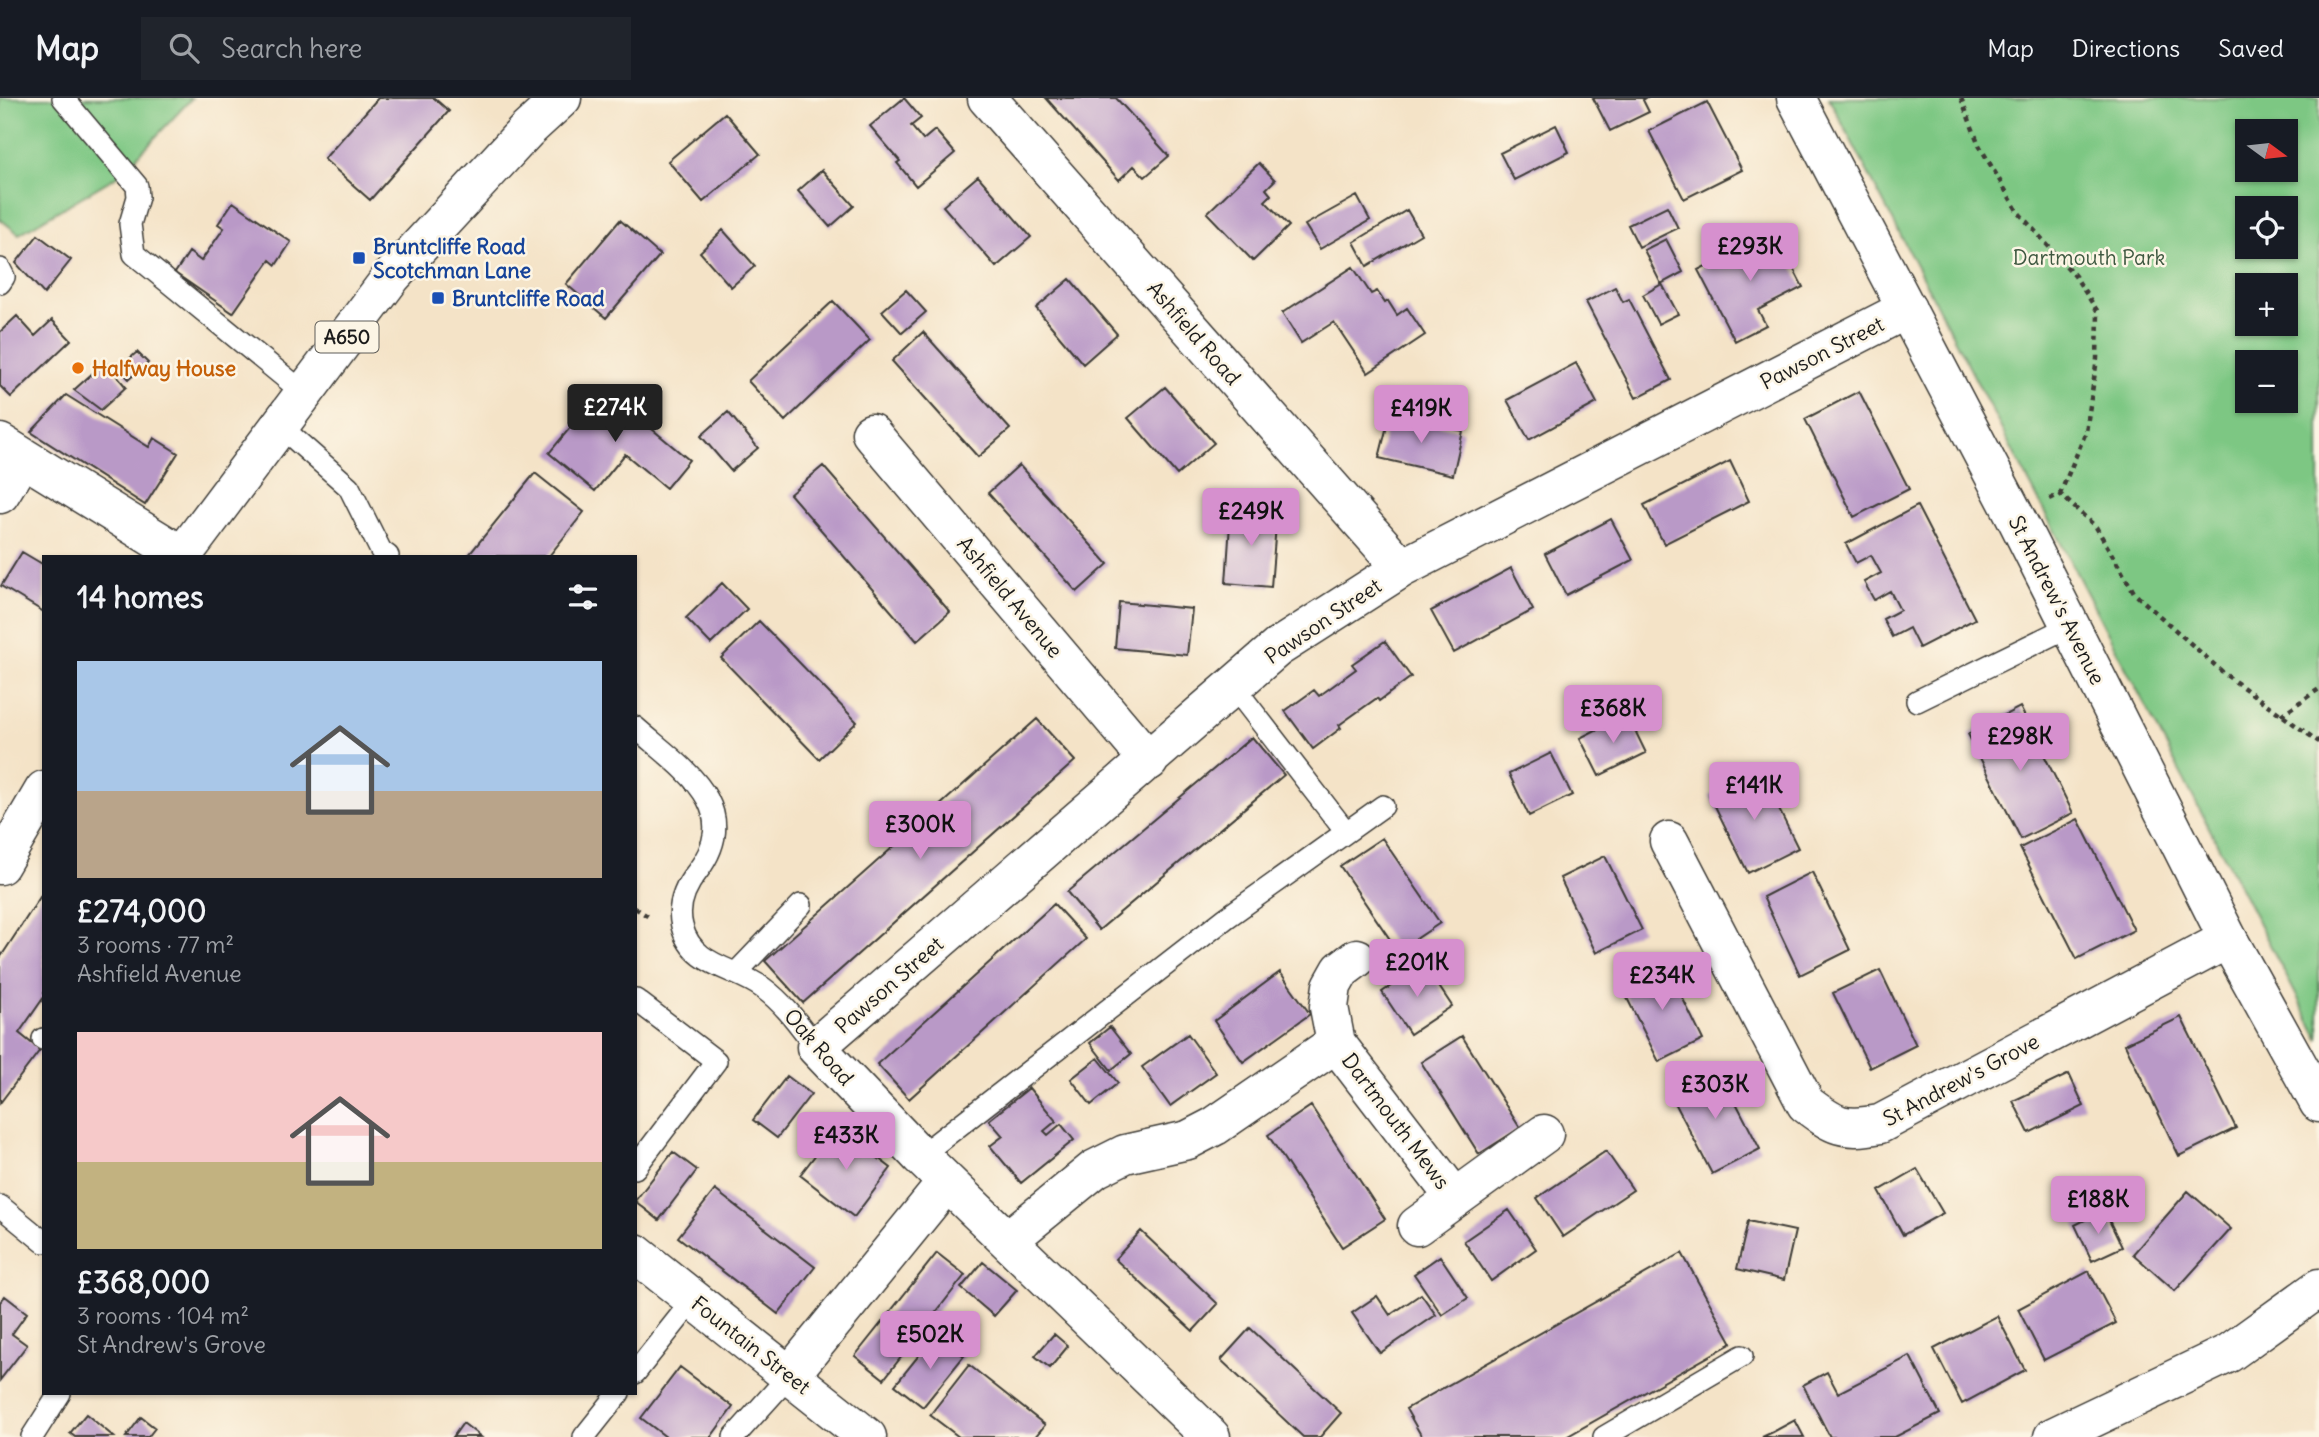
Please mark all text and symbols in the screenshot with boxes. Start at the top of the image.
search box [141,17,631,80]
text: Map [35,27,99,69]
icon: search [165,29,203,67]
text: Search here [221,32,362,65]
text: Map [1987,33,2034,63]
text: Directions [2072,33,2180,63]
text: Saved [2218,33,2284,63]
north arrow [2235,119,2298,182]
map controls [2235,119,2298,413]
button: locate [2235,196,2298,259]
pin: £293K [1701,223,1799,283]
text: £293K [1717,231,1783,260]
place label: Bruntcliffe Road Scotchman Lane [373,233,531,284]
park label: Dartmouth Park [2013,244,2165,271]
marker: Bruntcliffe Road Scotchman Lane [351,250,367,266]
button: + [2235,273,2298,336]
street label: Ashfield Road [1141,275,1247,391]
place label: Bruntcliffe Road [452,285,605,312]
marker: Bruntcliffe Road [430,290,446,306]
street label: Pawson Street [1756,310,1888,396]
road number: A650 [316,322,378,353]
button: − [2235,350,2298,413]
place label: Halfway House [92,355,236,382]
marker: Halfway House [70,360,86,376]
pin: £274K [566,384,664,444]
pin: £419K [1372,386,1470,445]
text: £274K [583,392,647,421]
text: £419K [1390,393,1452,422]
pin: £249K [1202,489,1300,548]
text: £249K [1218,496,1284,525]
street label: St Andrew's Avenue [2003,511,2111,689]
street label: Ashfield Avenue [951,531,1069,663]
street label: Pawson Street [1259,572,1387,670]
text: 14 homes [77,578,204,616]
icon: filters [564,578,602,616]
pin: £368K [1564,686,1662,745]
text: £368K [1580,693,1646,722]
icon: home [277,707,403,833]
pin: £298K [1971,714,2069,773]
text: £298K [1987,721,2053,750]
pin: £141K [1705,762,1803,822]
text: £141K [1725,770,1783,799]
pin: £300K [871,802,969,861]
text: £300K [885,809,955,838]
text: £274,000 [77,892,206,930]
text: 3 rooms · 77 m² [77,930,234,959]
street label: Pawson Street [829,930,949,1040]
pin: £201K [1368,940,1466,999]
text: £201K [1385,947,1449,976]
pin: £234K [1613,953,1711,1012]
text: Ashfield Avenue [77,959,242,988]
text: £234K [1629,960,1695,989]
street label: Oak Road [778,1003,860,1091]
street label: St Andrew's Grove [1878,1028,2044,1132]
street label: Dartmouth Mews [1336,1048,1456,1194]
pin: £303K [1666,1062,1764,1121]
text: £303K [1681,1069,1749,1098]
icon: home [277,1078,403,1204]
pin: £433K [797,1112,895,1172]
text: £433K [813,1120,879,1149]
pin: £188K [2049,1176,2147,1236]
text: £188K [2067,1184,2129,1213]
text: £368,000 [77,1263,210,1301]
street label: Fountain Street [686,1290,816,1400]
text: 3 rooms · 104 m² [77,1301,249,1330]
pin: £502K [881,1312,979,1371]
text: £502K [896,1319,964,1348]
text: St Andrew's Grove [77,1330,266,1359]

